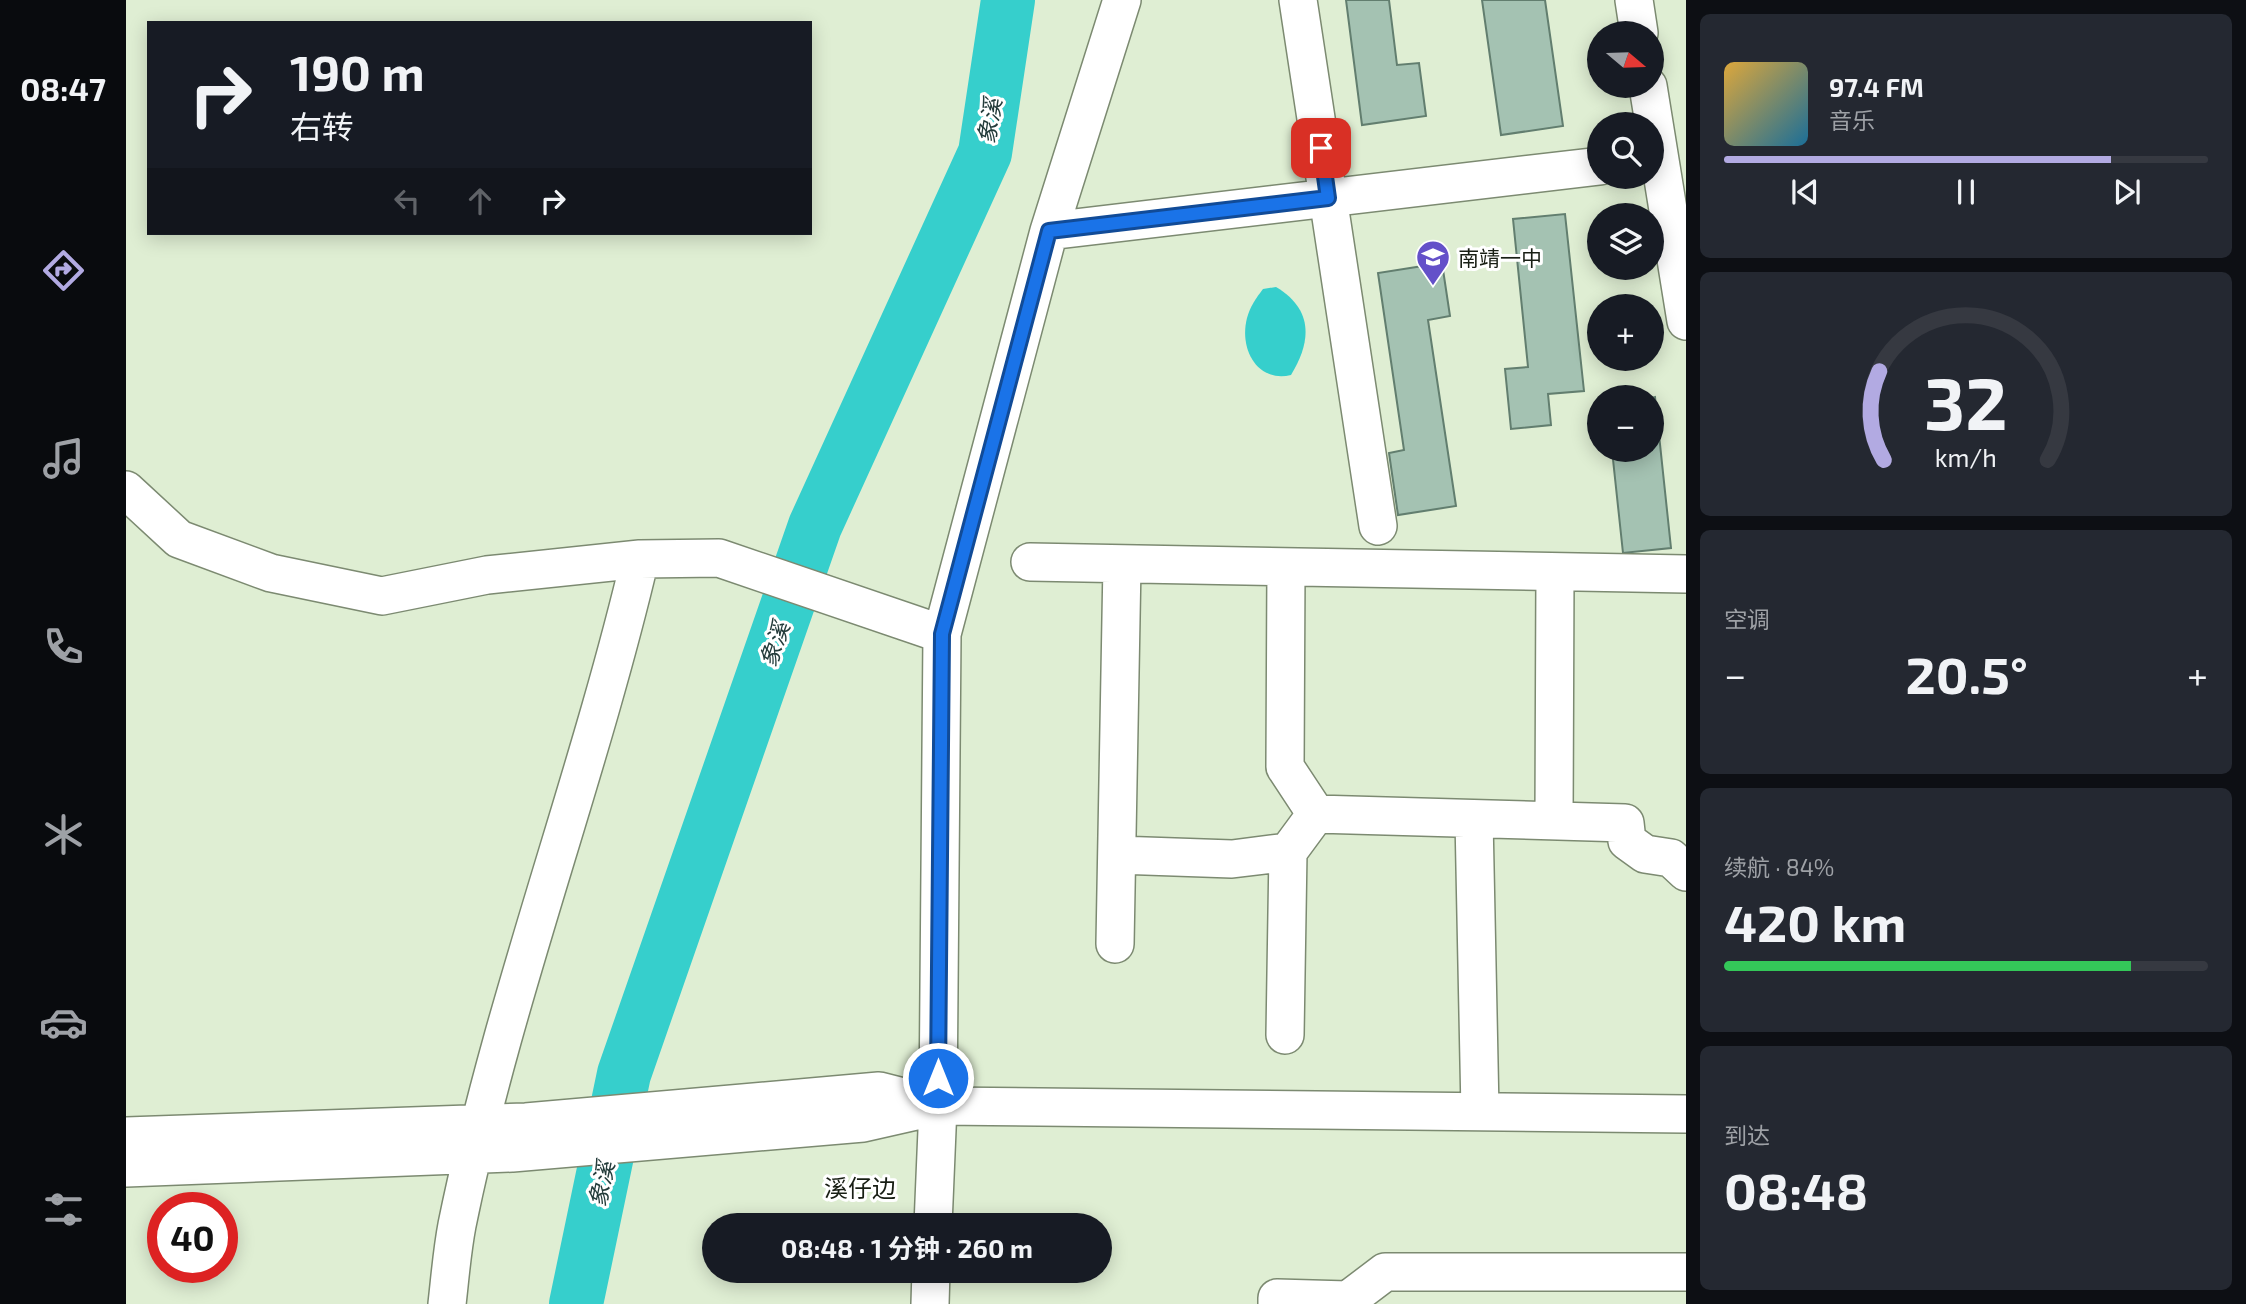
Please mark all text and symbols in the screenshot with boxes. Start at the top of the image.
north arrow [1587,21,1664,98]
map controls [1587,21,1664,462]
text: 190 m [290,42,425,101]
icon: right [175,49,266,140]
text: 08:47 [20,69,106,107]
text: 97.4 FM [1829,71,1924,102]
water label: 象溪 [972,93,1007,146]
text: 音乐 [1829,106,1875,134]
text: 右转 [290,107,354,145]
button: search [1587,112,1664,189]
pin [1291,118,1351,178]
icon: arrive [1302,129,1340,167]
icon: previous [1786,173,1824,211]
icon: pause [1947,173,1985,211]
icon: next [2108,173,2146,211]
icon: left [388,182,426,220]
icon: ahead [461,182,499,220]
icon: right [534,182,572,220]
button: layers [1587,203,1664,280]
school or university icon: 南靖一中 [1414,238,1452,287]
place label: 南靖一中 [1458,245,1542,270]
icon: directions [39,246,88,295]
button: + [1587,294,1664,371]
text: 32 [1924,357,2008,445]
button: − [1587,385,1664,462]
icon: music [39,434,88,483]
text: km/h [1935,442,1997,472]
text: 空调 [1724,605,1770,633]
water label: 象溪 [753,615,796,670]
icon: phone [39,622,88,671]
text: 20.5° [1905,642,2028,704]
text: − [1724,651,1746,697]
text: + [2187,651,2208,697]
icon: climate [39,810,88,859]
text: 续航 · 84% [1724,853,1834,881]
text: 420 km [1724,890,1906,952]
icon: car [39,998,88,1047]
position arrow [901,1041,975,1115]
text: 到达 [1724,1121,1770,1149]
water label: 象溪 [583,1156,620,1209]
text: 08:48 [1724,1158,1868,1220]
district label: 溪仔边 [824,1173,896,1202]
icon: filters [39,1185,88,1234]
speed limit sign: 40 [147,1192,238,1283]
text: 08:48 · 1 分钟 · 260 m [781,1232,1033,1263]

